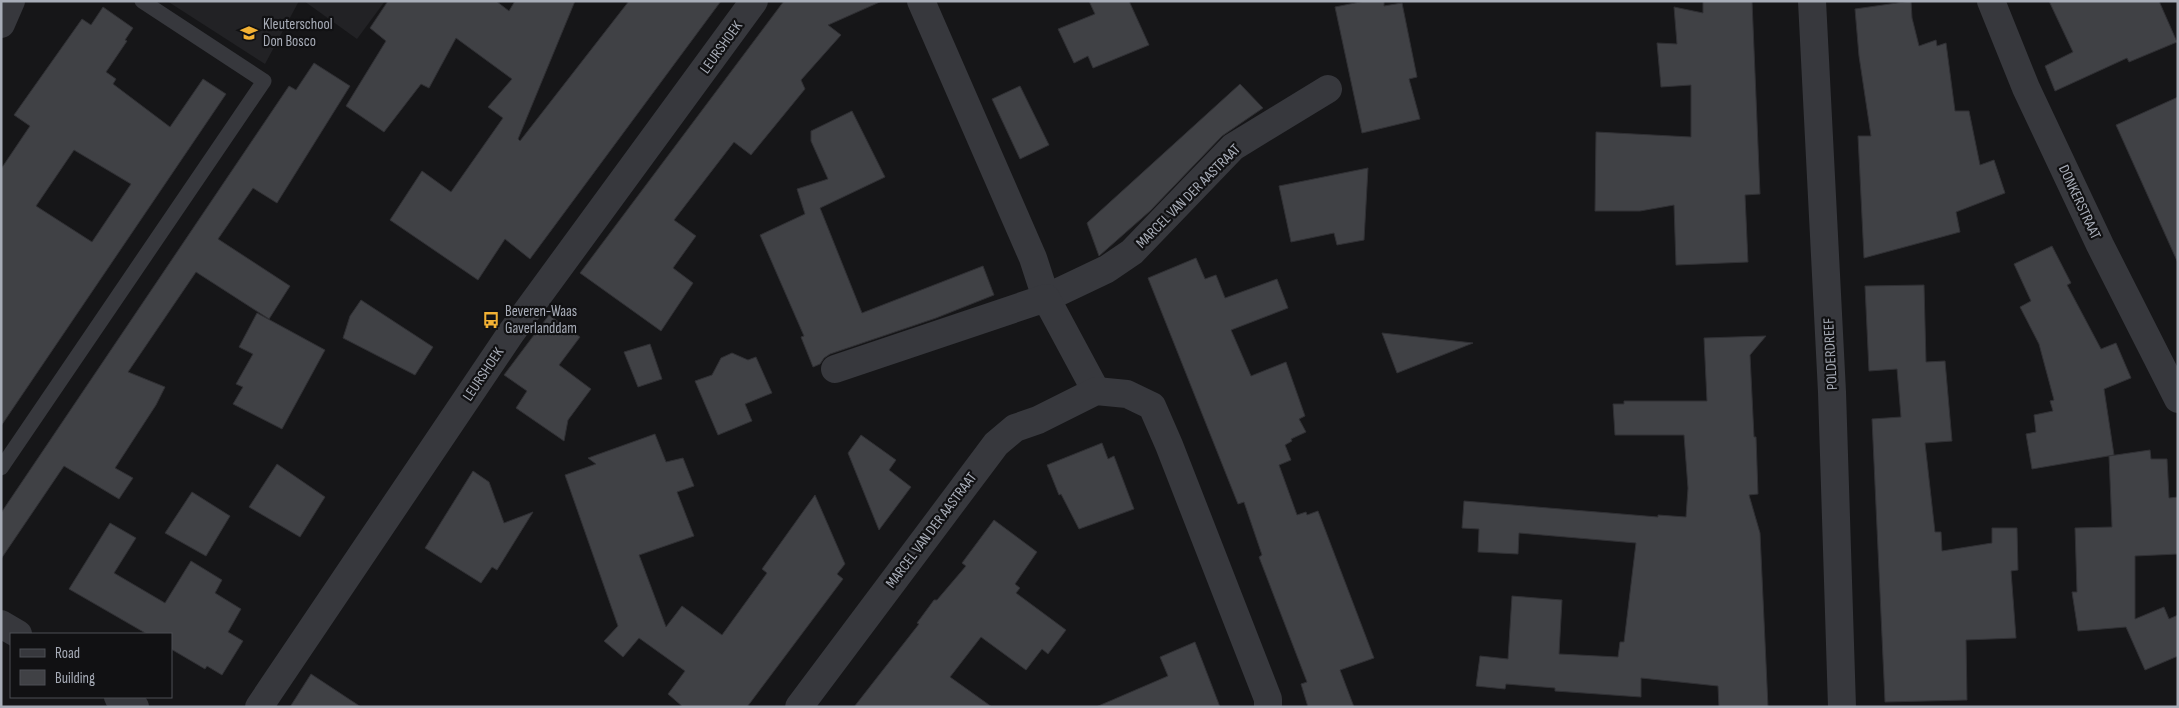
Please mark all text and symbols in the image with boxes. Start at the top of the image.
place label: Kleuterschool Don Bosco [263,15,333,51]
street label: LEURSHOEK [696,17,747,77]
school or university icon: Kleuterschool Don Bosco [239,23,259,43]
street label: MARCEL VAN DER AASTRAAT [1132,140,1245,253]
street label: DONKERSTRAAT [2054,162,2105,242]
place label: Beveren-Waas Gaverlanddam [505,302,577,338]
bus stop icon: Beveren-Waas Gaverlanddam [481,310,501,330]
street label: POLDERDREEF [1819,317,1842,391]
street label: LEURSHOEK [459,344,508,405]
street label: MARCEL VAN DER AASTRAAT [882,469,981,592]
legend [10,633,172,698]
text: Road [55,644,80,663]
text: Building [55,669,95,688]

